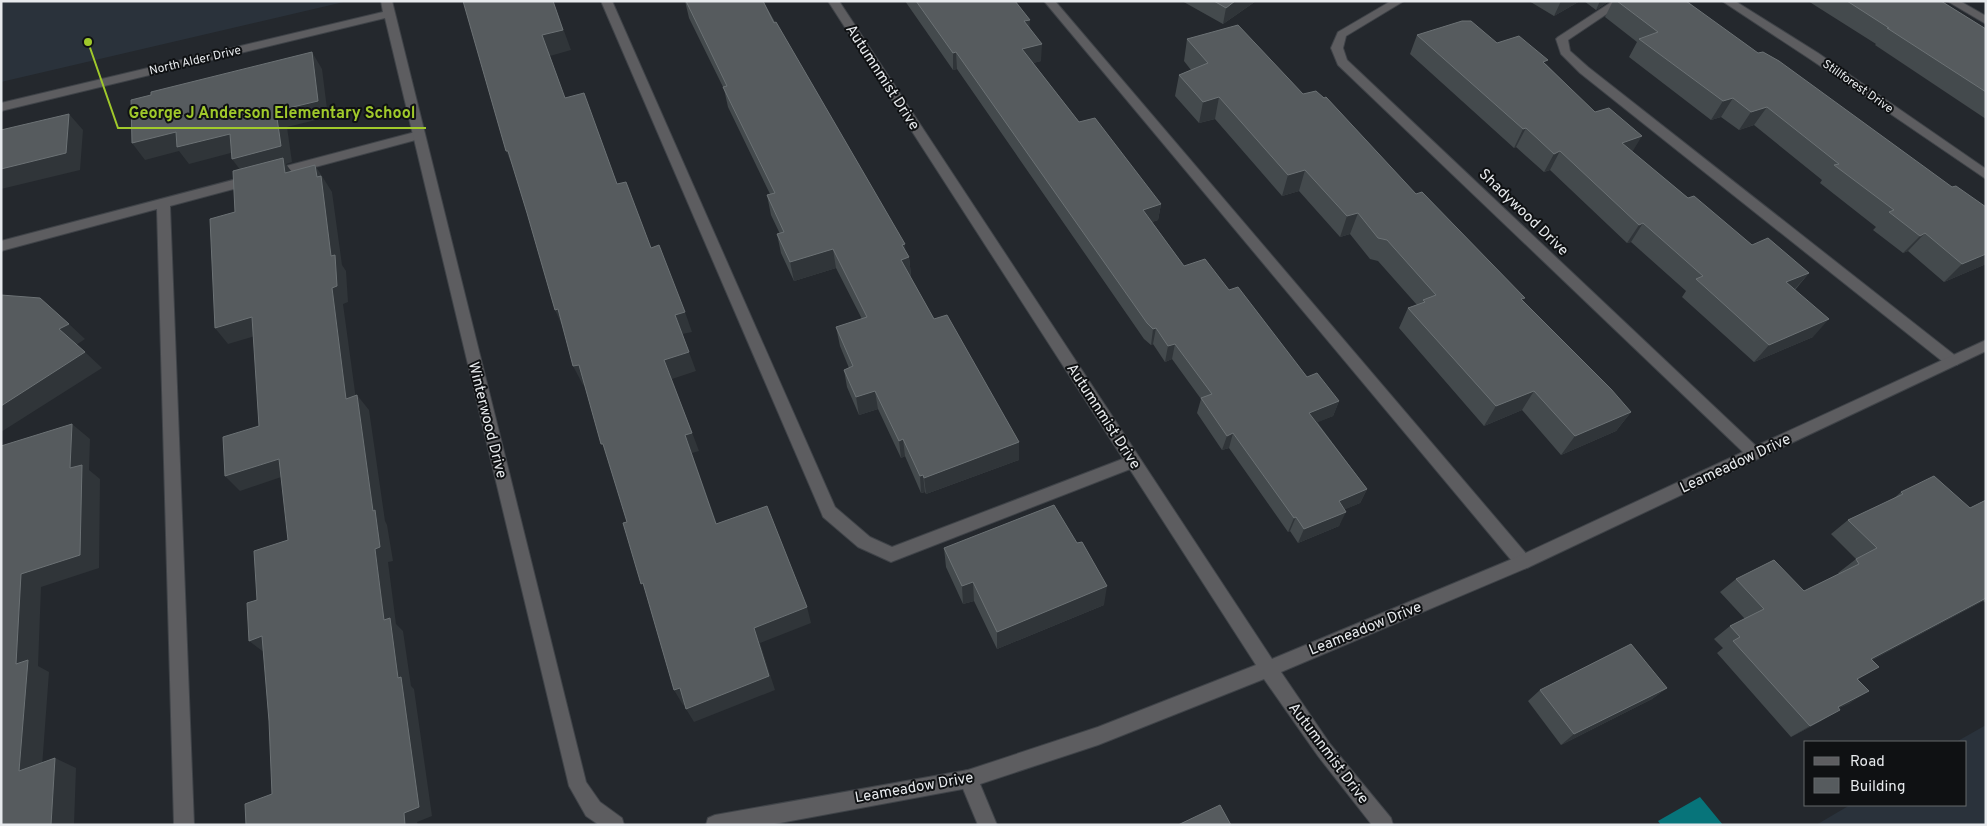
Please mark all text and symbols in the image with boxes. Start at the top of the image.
street label: Autumnmist Drive [841,21,923,134]
street label: North Alder Drive [148,43,243,79]
street label: Stillforest Drive [1819,56,1896,117]
callout: George J Anderson Elementary School [118,97,426,128]
text: George J Anderson Elementary School [128,104,416,124]
street label: Shadywood Drive [1474,166,1572,261]
street label: Winterwood Drive [463,360,510,481]
street label: Autumnmist Drive [1062,360,1144,473]
street label: Leameadow Drive [1677,430,1794,498]
street label: Leameadow Drive [1306,598,1425,661]
street label: Autumnmist Drive [1283,699,1372,808]
legend [1804,741,1967,806]
text: Road [1850,753,1885,772]
street label: Leameadow Drive [854,769,975,808]
text: Building [1850,778,1905,797]

